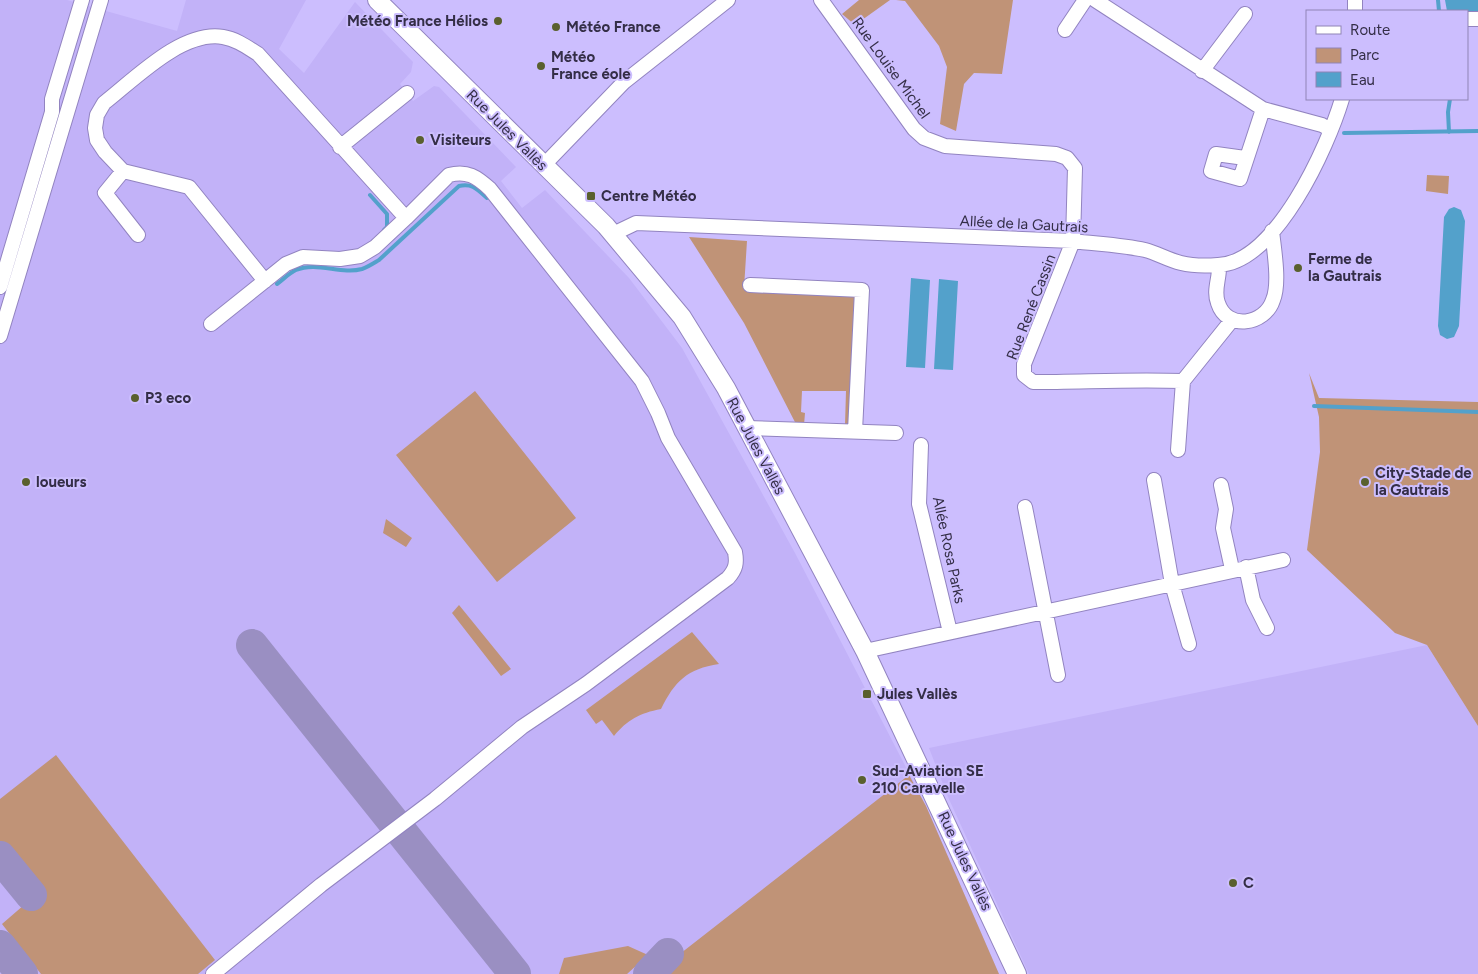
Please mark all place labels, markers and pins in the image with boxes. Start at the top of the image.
place label: Météo France Hélios [347,12,488,30]
marker: Météo France Hélios [492,15,504,27]
place label: Météo France [566,18,661,36]
marker: Météo France [550,21,562,33]
place label: Météo France éole [551,48,631,83]
marker: Météo France éole [535,60,547,72]
place label: Visiteurs [430,131,491,149]
marker: Visiteurs [414,134,426,146]
place label: Centre Météo [601,187,697,205]
marker: Centre Météo [585,190,597,202]
place label: Ferme de la Gautrais [1308,250,1382,285]
marker: Ferme de la Gautrais [1292,262,1304,274]
place label: P3 eco [145,389,191,407]
marker: P3 eco [129,392,141,404]
place label: City-Stade de la Gautrais [1375,464,1472,499]
place label: loueurs [36,473,86,491]
marker: loueurs [20,476,32,488]
marker: City-Stade de la Gautrais [1359,476,1371,488]
place label: Jules Vallès [877,685,957,703]
marker: Jules Vallès [861,688,873,700]
place label: Sud-Aviation SE 210 Caravelle [872,762,984,797]
marker: Sud-Aviation SE 210 Caravelle [856,774,868,786]
place label: C [1243,874,1254,892]
marker: C [1227,877,1239,889]

